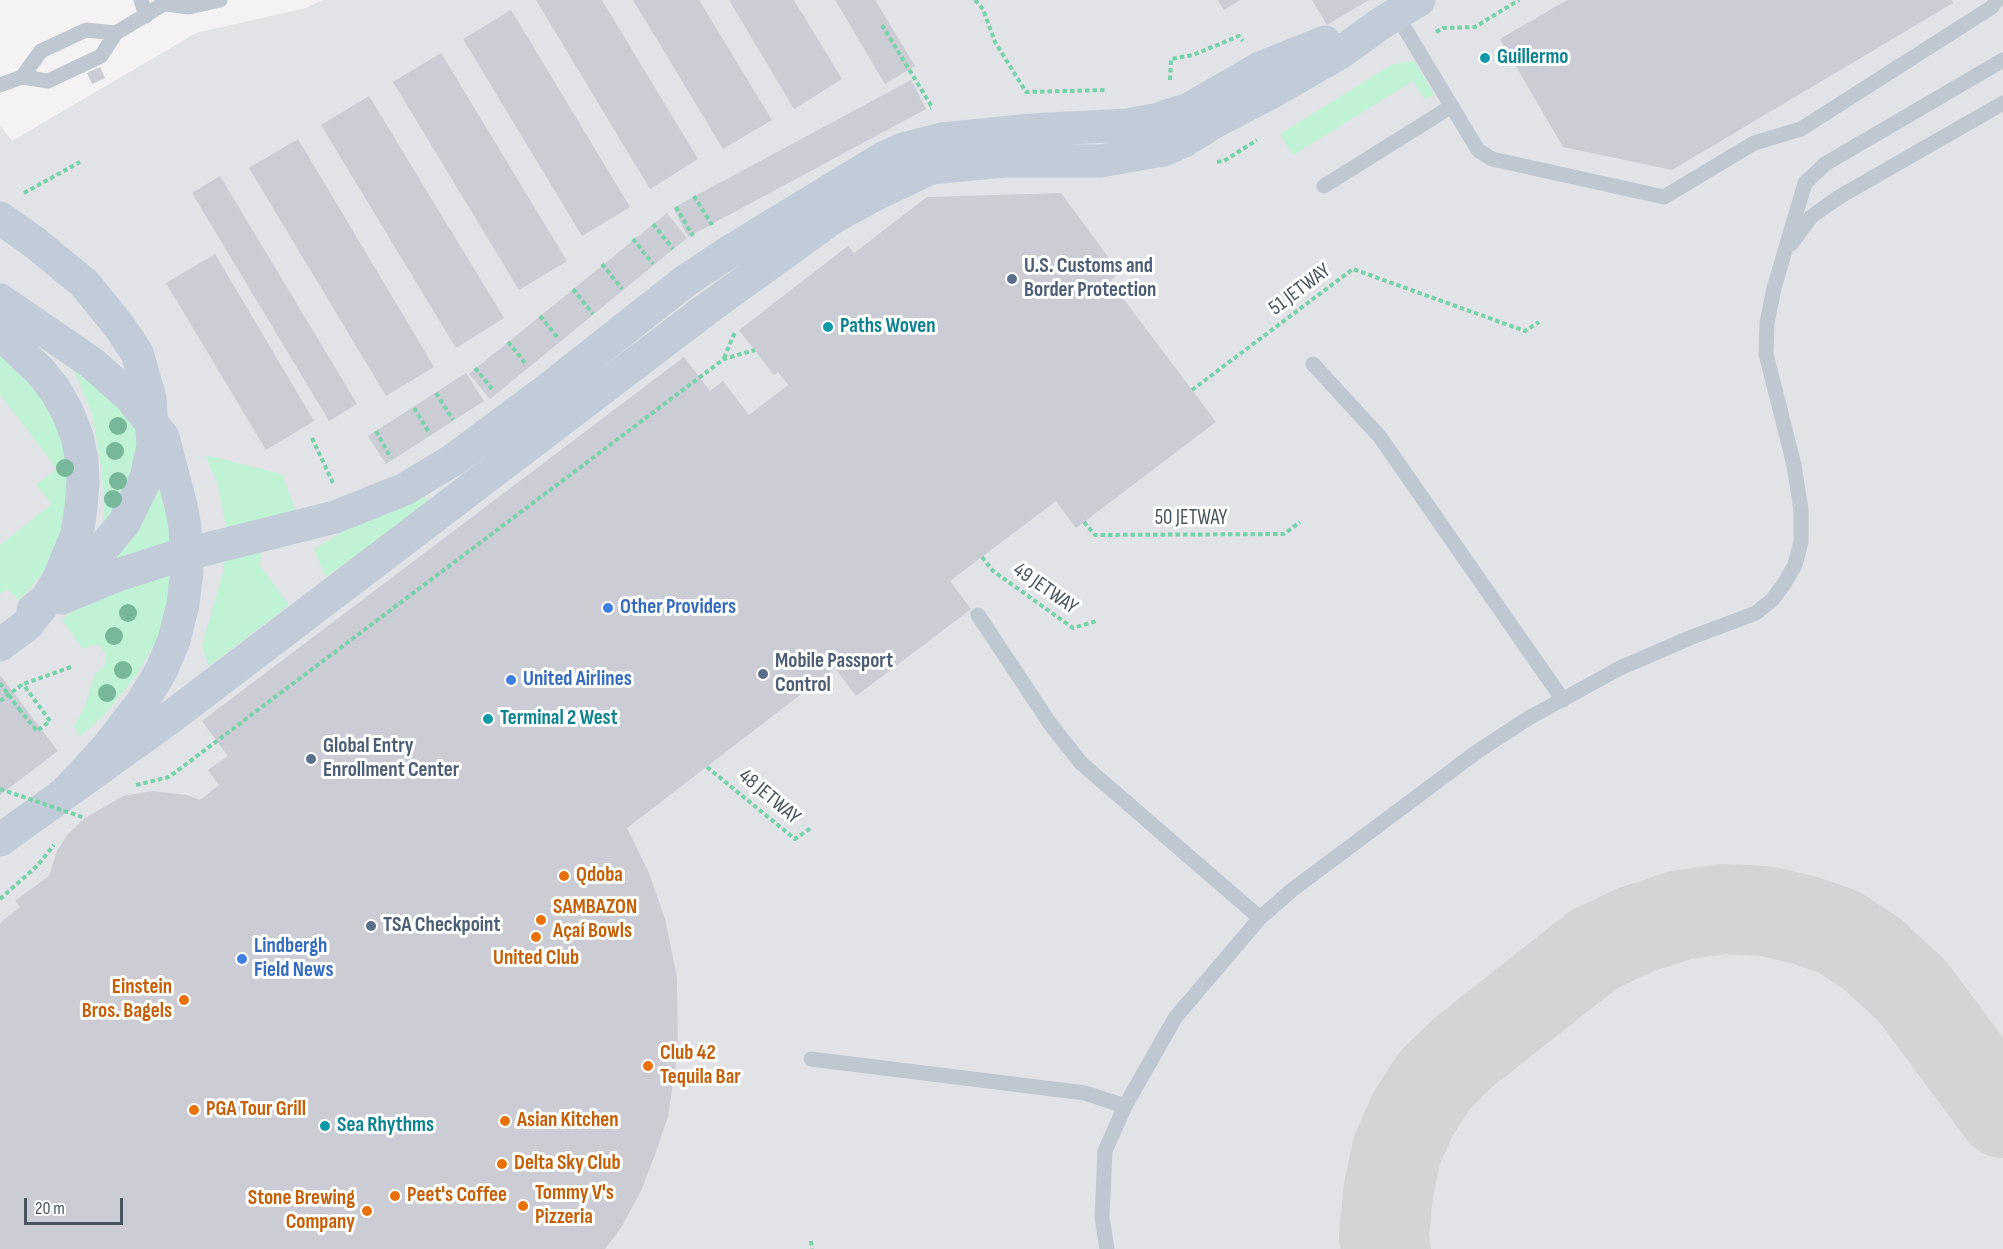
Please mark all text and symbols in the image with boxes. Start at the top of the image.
place label: Guillermo [1497,45,1569,71]
marker: Guillermo [1478,51,1492,65]
place label: U.S. Customs and Border Protection [1024,254,1156,304]
street label: 51 JETWAY [1264,259,1336,321]
marker: U.S. Customs and Border Protection [1005,272,1019,286]
place label: Paths Woven [840,314,936,340]
marker: Paths Woven [821,320,835,334]
street label: 50 JETWAY [1155,506,1227,532]
street label: 49 JETWAY [1008,558,1082,620]
place label: Other Providers [620,595,736,621]
marker: Other Providers [601,601,615,615]
place label: Mobile Passport Control [775,649,893,699]
place label: United Airlines [523,667,632,693]
marker: Mobile Passport Control [756,667,770,681]
marker: United Airlines [504,673,518,687]
place label: Terminal 2 West [500,706,618,732]
marker: Terminal 2 West [481,712,495,726]
place label: Global Entry Enrollment Center [323,734,459,784]
marker: Global Entry Enrollment Center [304,752,318,766]
street label: 48 JETWAY [733,764,805,830]
place label: Qdoba [576,863,623,889]
marker: Qdoba [557,869,571,883]
place label: SAMBAZON Açaí Bowls [553,895,637,945]
place label: TSA Checkpoint [383,913,500,939]
marker: SAMBAZON Açaí Bowls [534,913,548,927]
marker: TSA Checkpoint [364,919,378,933]
marker: United Club [529,930,543,944]
place label: Lindbergh Field News [254,934,334,984]
place label: United Club [493,946,579,972]
marker: Lindbergh Field News [235,952,249,966]
place label: Einstein Bros. Bagels [82,975,172,1025]
marker: Einstein Bros. Bagels [177,993,191,1007]
place label: Club 42 Tequila Bar [660,1041,741,1091]
marker: Club 42 Tequila Bar [641,1059,655,1073]
place label: PGA Tour Grill [206,1097,306,1123]
marker: PGA Tour Grill [187,1103,201,1117]
place label: Asian Kitchen [517,1108,619,1134]
place label: Sea Rhythms [337,1113,434,1139]
marker: Asian Kitchen [498,1114,512,1128]
marker: Sea Rhythms [318,1119,332,1133]
place label: Delta Sky Club [514,1151,621,1177]
marker: Delta Sky Club [495,1157,509,1171]
place label: Tommy V's Pizzeria [535,1181,614,1231]
place label: Peet's Coffee [407,1183,507,1209]
scale bar [27,1186,126,1224]
place label: Stone Brewing Company [248,1186,355,1236]
marker: Peet's Coffee [388,1189,402,1203]
text: 20 m [35,1198,65,1219]
marker: Tommy V's Pizzeria [516,1199,530,1213]
marker: Stone Brewing Company [360,1204,374,1218]

